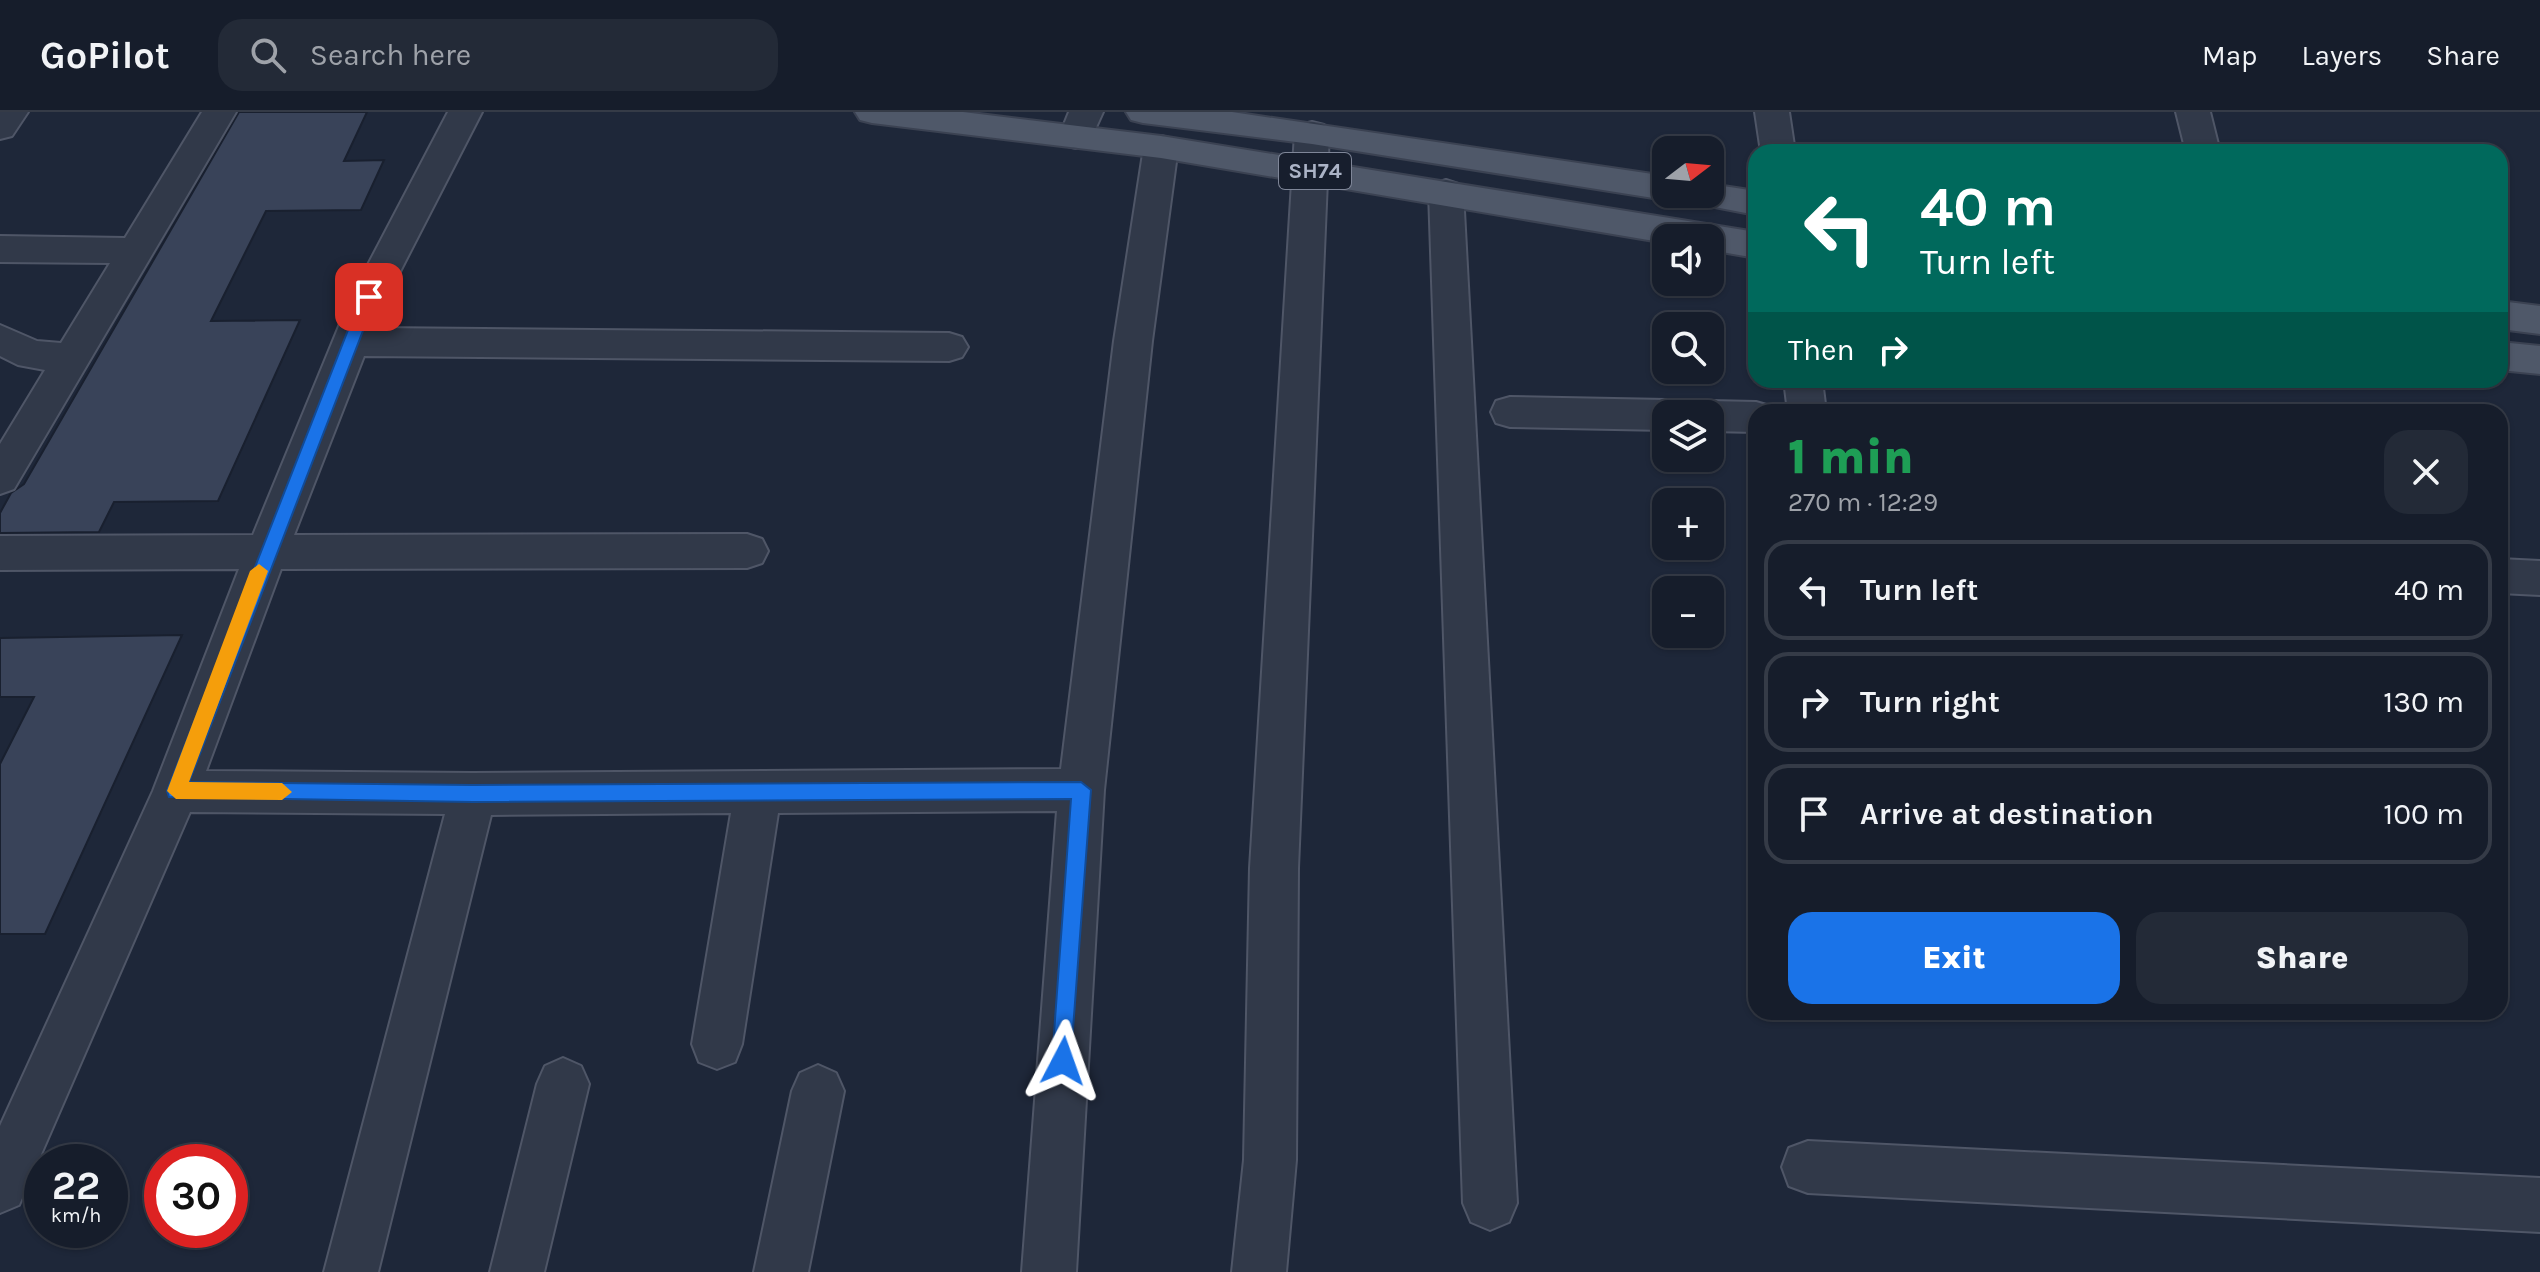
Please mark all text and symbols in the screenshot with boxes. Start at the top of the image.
search box [218,19,778,91]
text: GoPilot [40,33,170,78]
icon: search [246,33,290,77]
text: Search here [310,37,471,73]
text: Map [2202,39,2257,72]
text: Layers [2301,39,2382,72]
text: Share [2426,39,2500,72]
north arrow [1652,136,1724,208]
map controls [1652,136,1724,648]
road number: SH74 [1279,153,1351,189]
text: 40 m [1920,174,2056,239]
icon: left [1788,176,1892,280]
button: sound [1652,224,1724,296]
text: Turn left [1920,241,2055,283]
pin [335,263,403,331]
icon: arrive [347,275,391,319]
button: search [1652,312,1724,384]
icon: right [1871,328,1915,372]
text: Then [1788,332,1855,368]
button: layers [1652,400,1724,472]
text: 1 min [1788,429,1914,485]
button: close [2384,430,2468,514]
text: 270 m · 12:29 [1788,487,1938,518]
button: + [1652,488,1724,560]
icon: left [1792,568,1836,612]
text: Turn left [1860,572,1978,608]
text: 40 m [2394,572,2464,608]
button: − [1652,576,1724,648]
icon: right [1792,680,1836,724]
text: Turn right [1860,684,2000,720]
text: 130 m [2383,684,2464,720]
icon: arrive [1792,792,1836,836]
text: Arrive at destination [1860,796,2154,832]
text: 100 m [2383,796,2464,832]
button: Exit [1788,912,2120,1004]
button: Share [2136,912,2468,1004]
position arrow [1021,1019,1105,1103]
speed limit sign: 30 [144,1144,248,1248]
text: 22 [52,1162,100,1209]
text: km/h [51,1204,101,1227]

